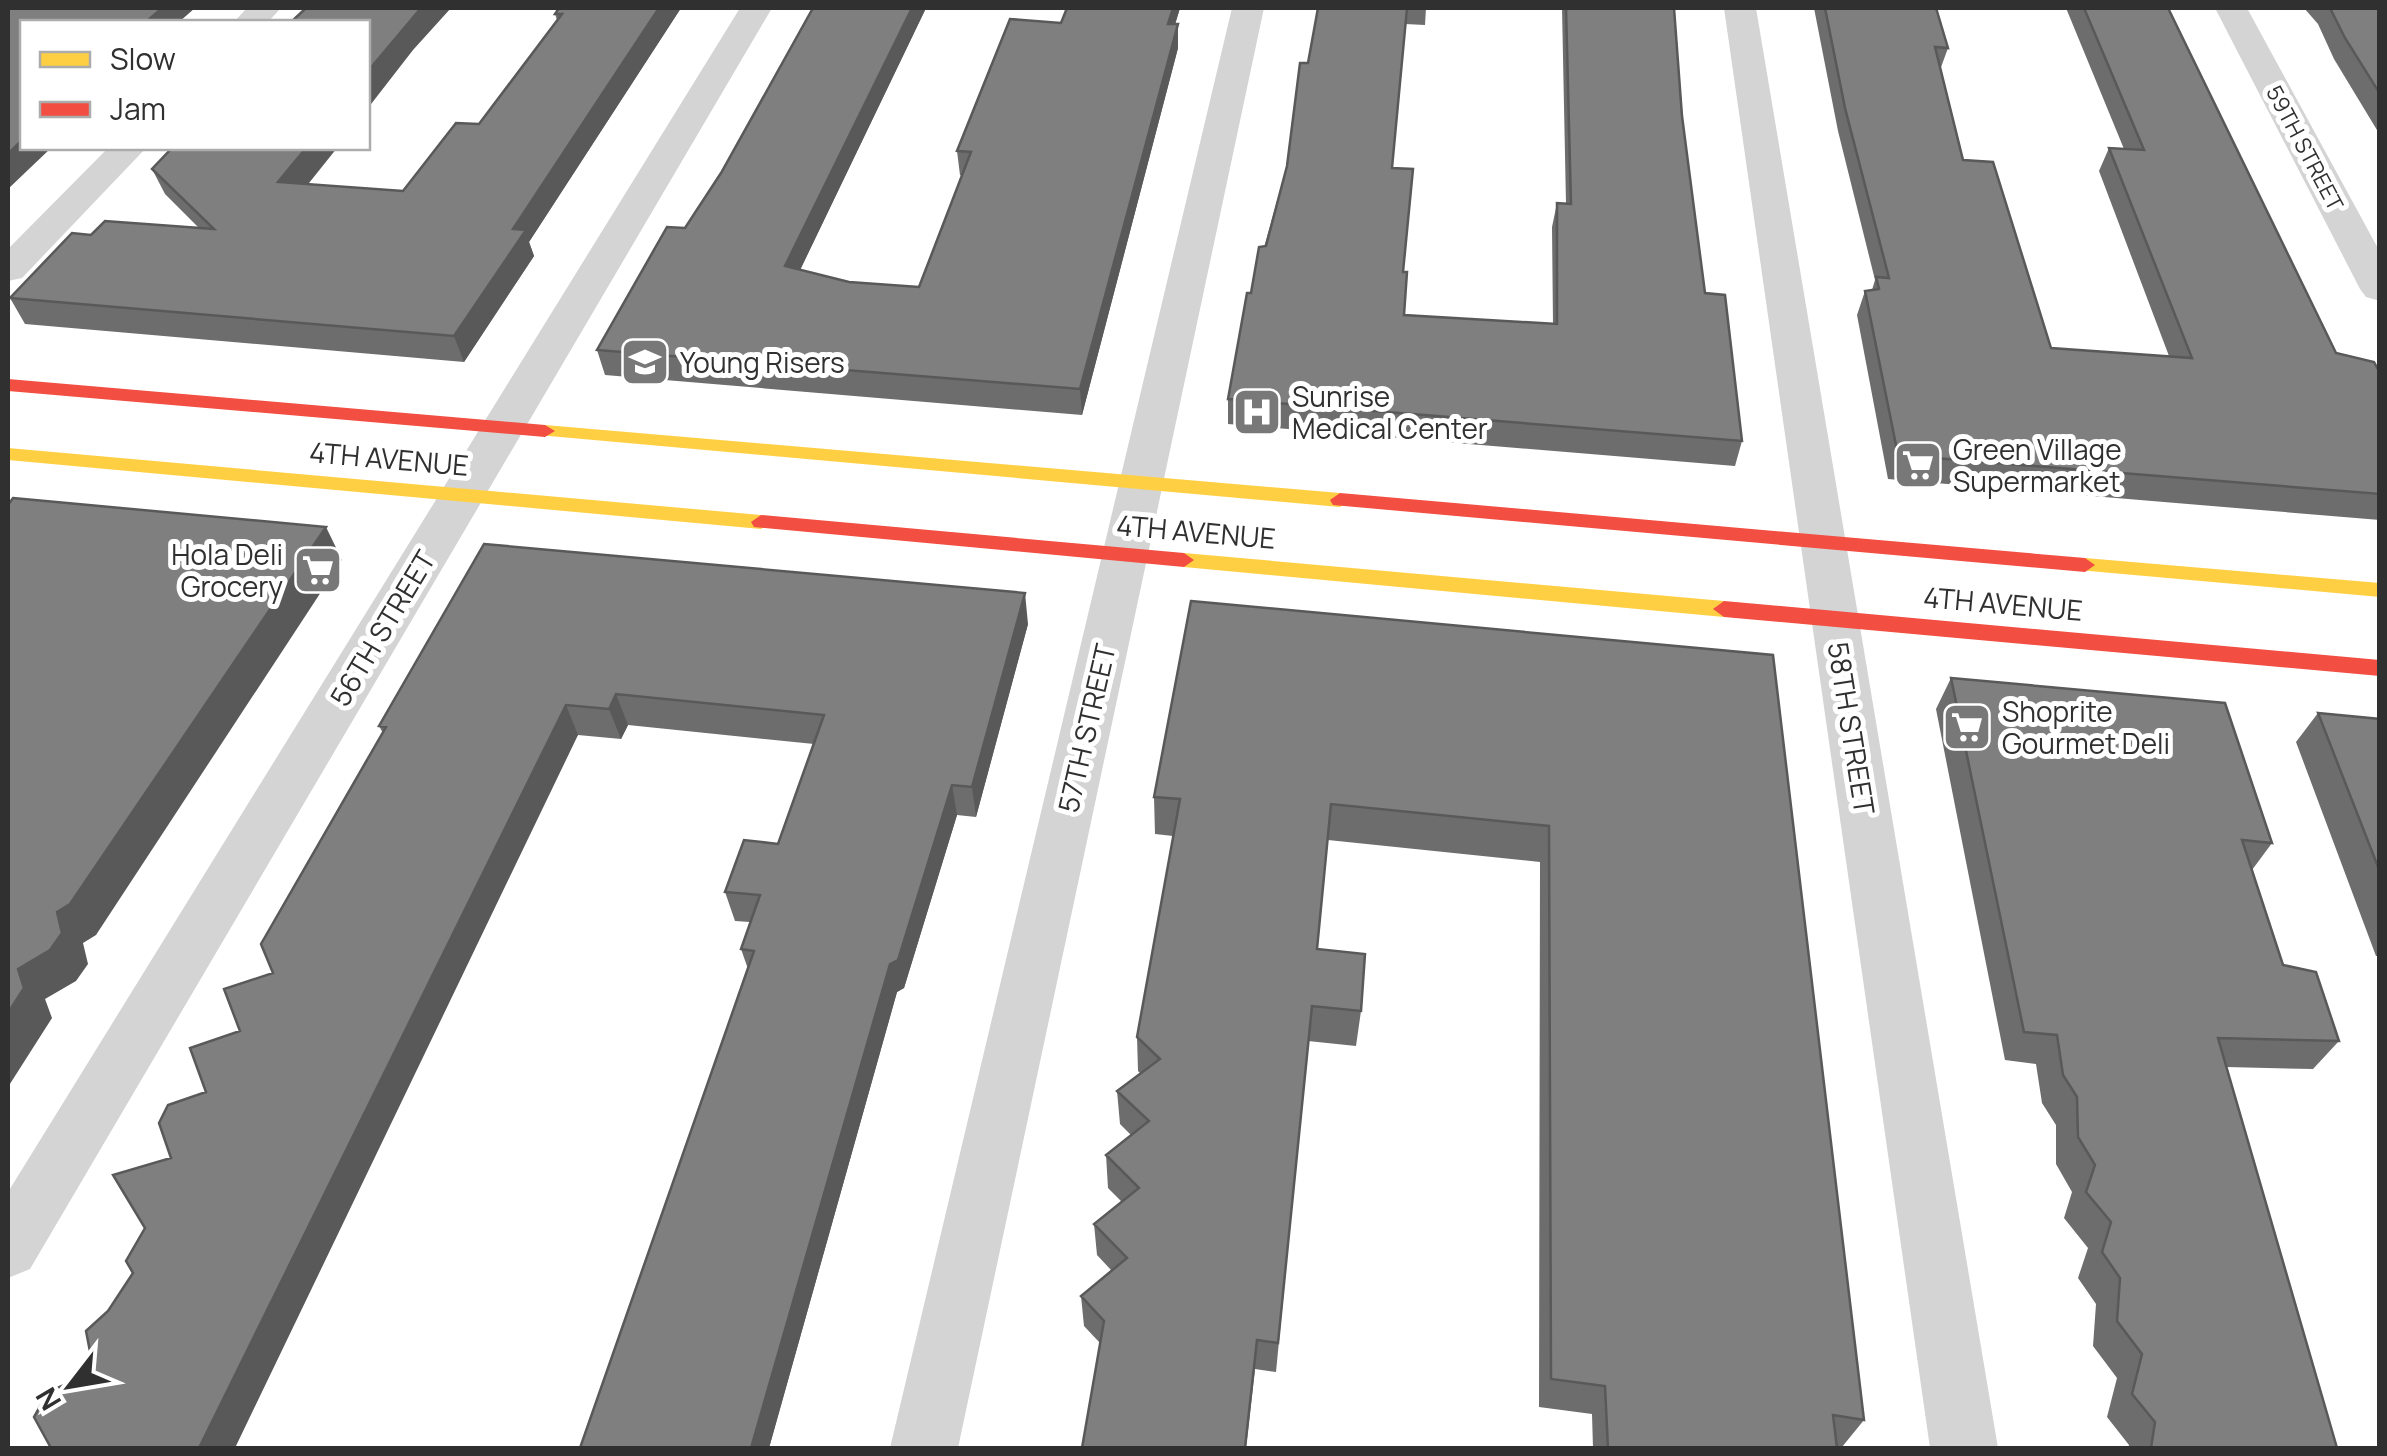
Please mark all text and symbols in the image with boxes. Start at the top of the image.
legend [20,20,370,150]
text: Slow [110,38,176,79]
street label: 59TH STREET [2259,80,2351,216]
text: Jam [110,88,166,129]
school or university icon: Young Risers [619,336,671,388]
place label: Young Risers [680,343,845,381]
place label: Sunrise Medical Center [1292,377,1488,447]
hospital icon: Sunrise Medical Center [1231,386,1283,438]
place label: Green Village Supermarket [1953,430,2122,500]
street label: 4TH AVENUE [308,432,470,484]
supermarket icon: Green Village Supermarket [1892,439,1944,491]
street label: 4TH AVENUE [1115,505,1277,557]
place label: Hola Deli Grocery [171,535,283,605]
street label: 56TH STREET [321,543,444,713]
supermarket icon: Hola Deli Grocery [292,544,344,596]
street label: 4TH AVENUE [1922,577,2084,629]
street label: 58TH STREET [1820,639,1884,817]
street label: 57TH STREET [1048,640,1124,816]
place label: Shoprite Gourmet Deli [2002,692,2170,762]
supermarket icon: Shoprite Gourmet Deli [1941,701,1993,753]
north arrow [20,1336,120,1436]
text: N [26,1381,69,1418]

